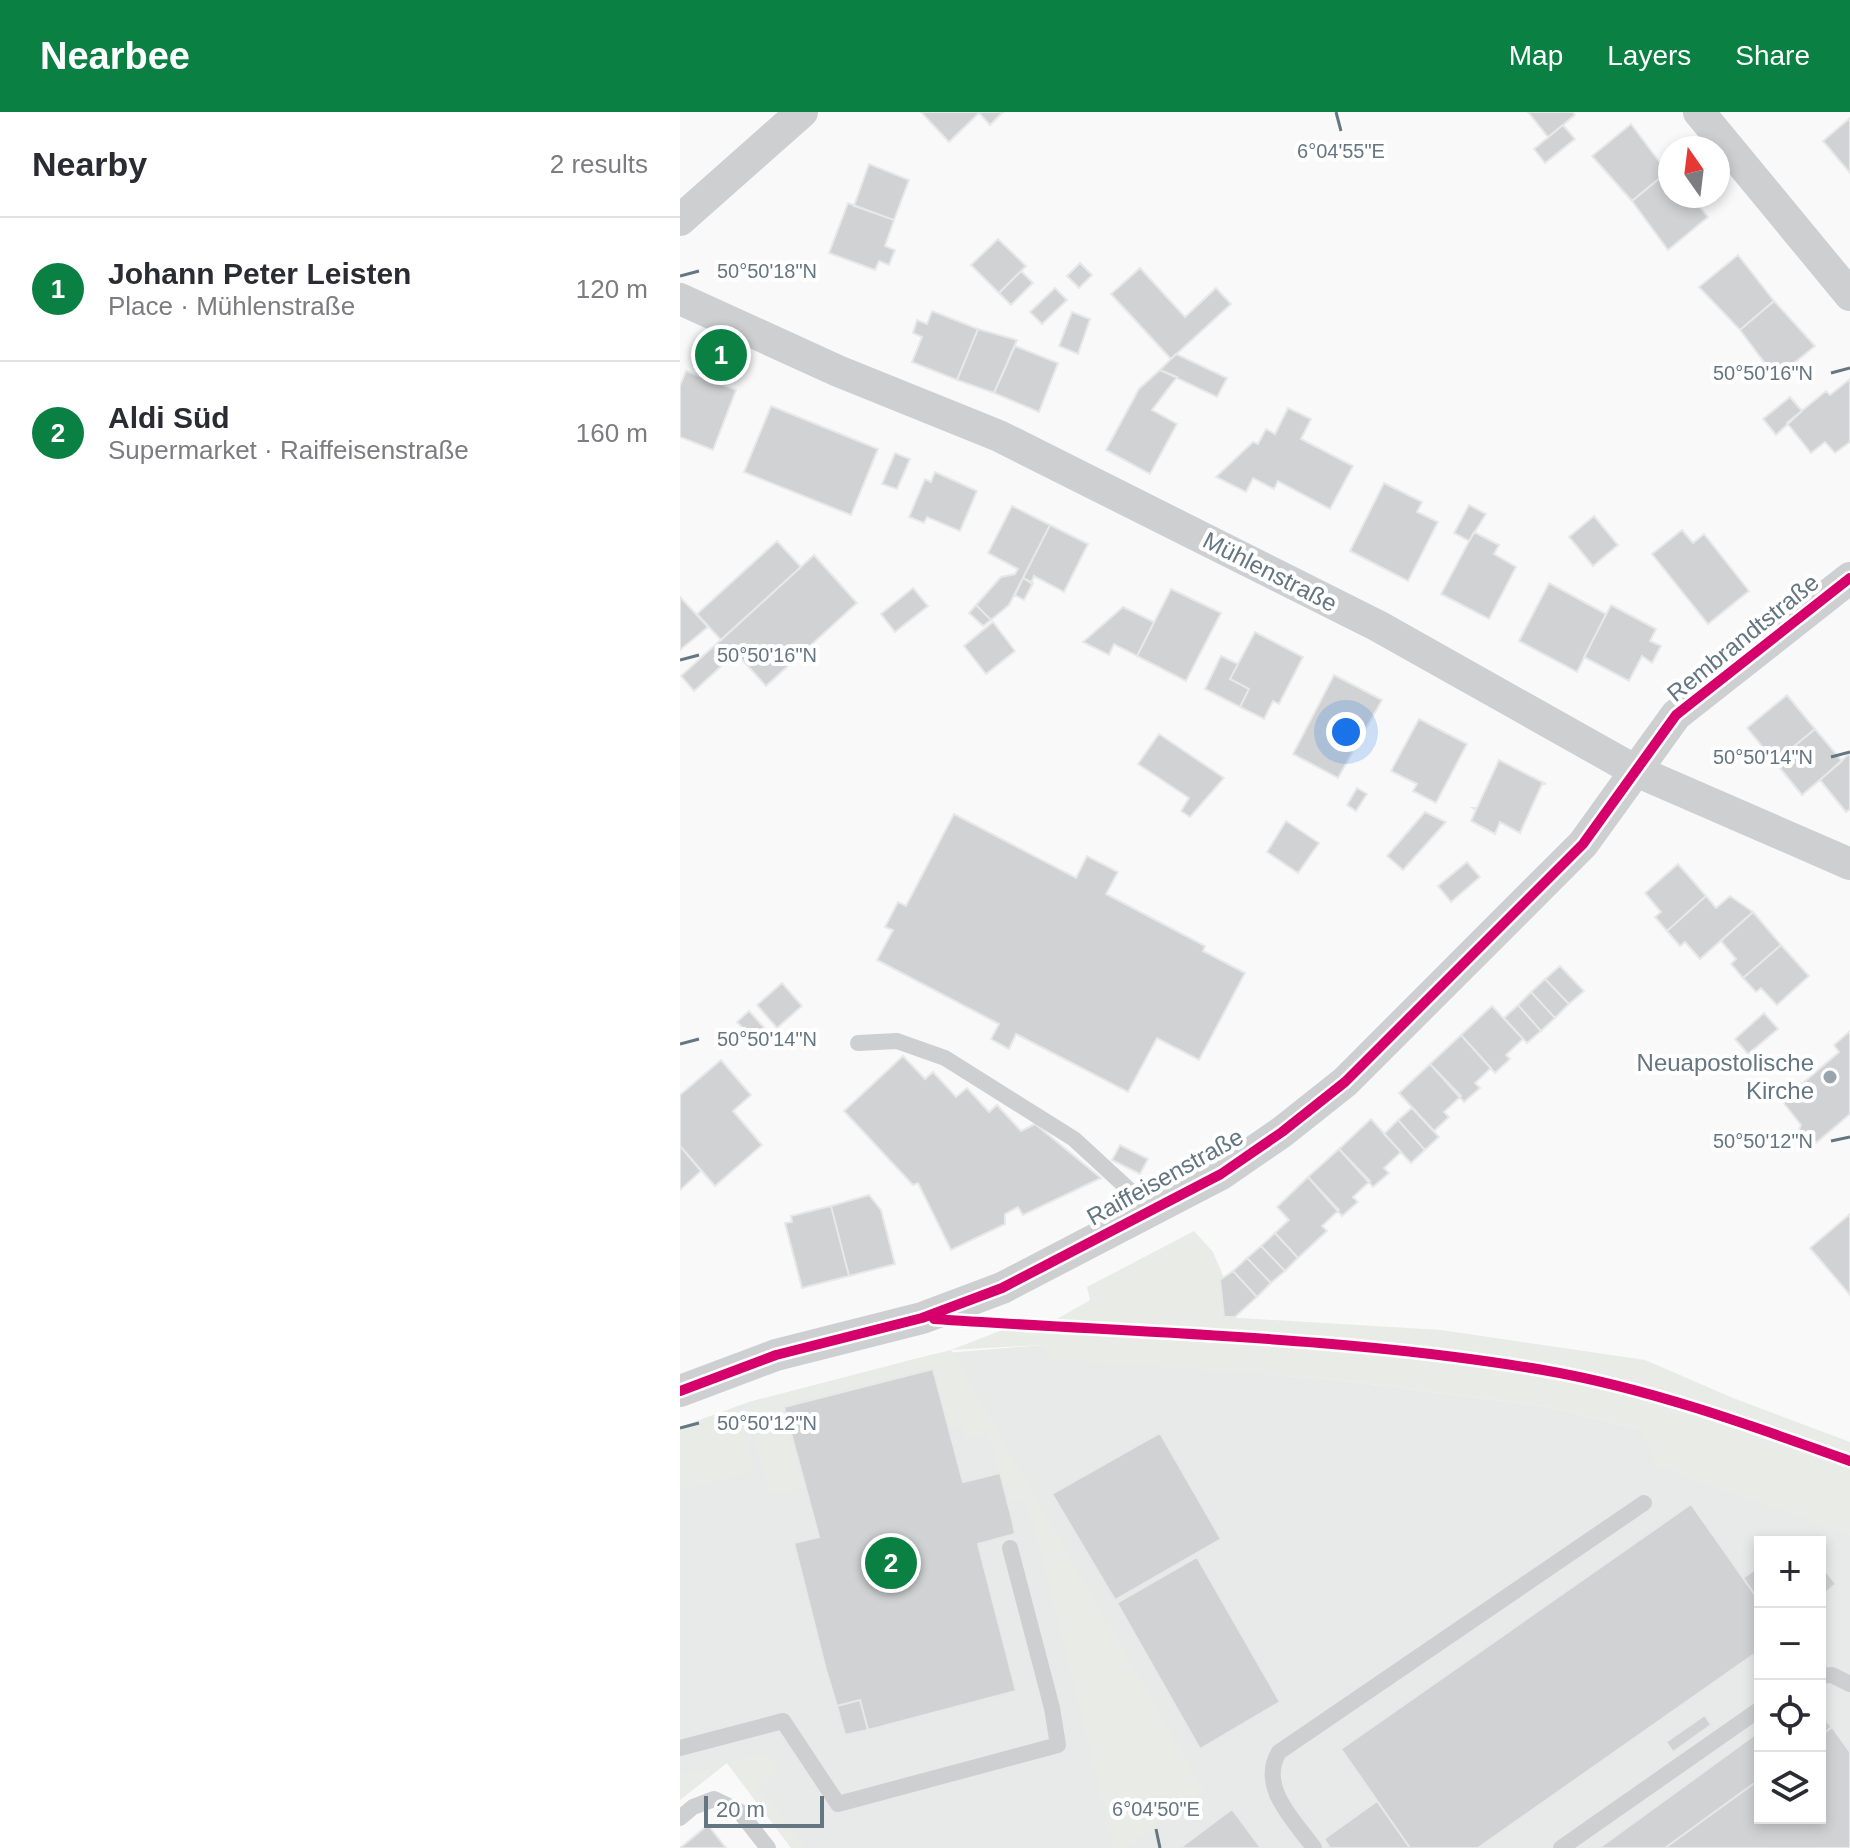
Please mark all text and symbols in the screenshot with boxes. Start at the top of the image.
text: Nearbee [40,35,190,77]
text: Map [1509,40,1563,71]
text: Layers [1607,40,1691,71]
text: Share [1735,40,1810,71]
north arrow [1658,136,1730,208]
text: 6°04'55"E [1297,140,1385,162]
text: Nearby [32,145,147,183]
text: 2 results [550,149,648,179]
text: Johann Peter Leisten [108,257,411,290]
text: 50°50'18"N [717,260,817,282]
text: 1 [51,274,65,304]
text: 120 m [576,274,648,304]
text: Place · Mühlenstraße [108,291,355,321]
pin: 1 [695,325,747,385]
text: 50°50'16"N [1713,362,1813,384]
text: Aldi Süd [108,401,230,434]
text: 2 [51,418,65,448]
text: 160 m [576,418,648,448]
text: Supermarket · Raiffeisenstraße [108,435,469,465]
street label: Mühlenstraße [1199,526,1342,617]
street label: Rembrandtstraße [1662,568,1824,707]
text: 50°50'16"N [717,644,817,666]
your location [1326,712,1366,752]
text: 50°50'14"N [1713,746,1813,768]
text: 50°50'14"N [717,1028,817,1050]
place label: Neuapostolische Kirche [1637,1049,1814,1104]
marker: Neuapostolische Kirche [1821,1068,1839,1086]
street label: Raiffeisenstraße [1082,1123,1248,1231]
text: 50°50'12"N [1713,1130,1813,1152]
text: 50°50'12"N [717,1412,817,1434]
pin: 2 [865,1533,917,1593]
map controls [1754,1536,1826,1824]
button: + [1754,1536,1826,1608]
button: − [1754,1608,1826,1680]
button: locate [1754,1680,1826,1752]
button: layers [1754,1752,1826,1824]
scale bar [704,1792,824,1828]
text: 20 m [716,1797,765,1822]
text: 6°04'50"E [1112,1798,1200,1820]

